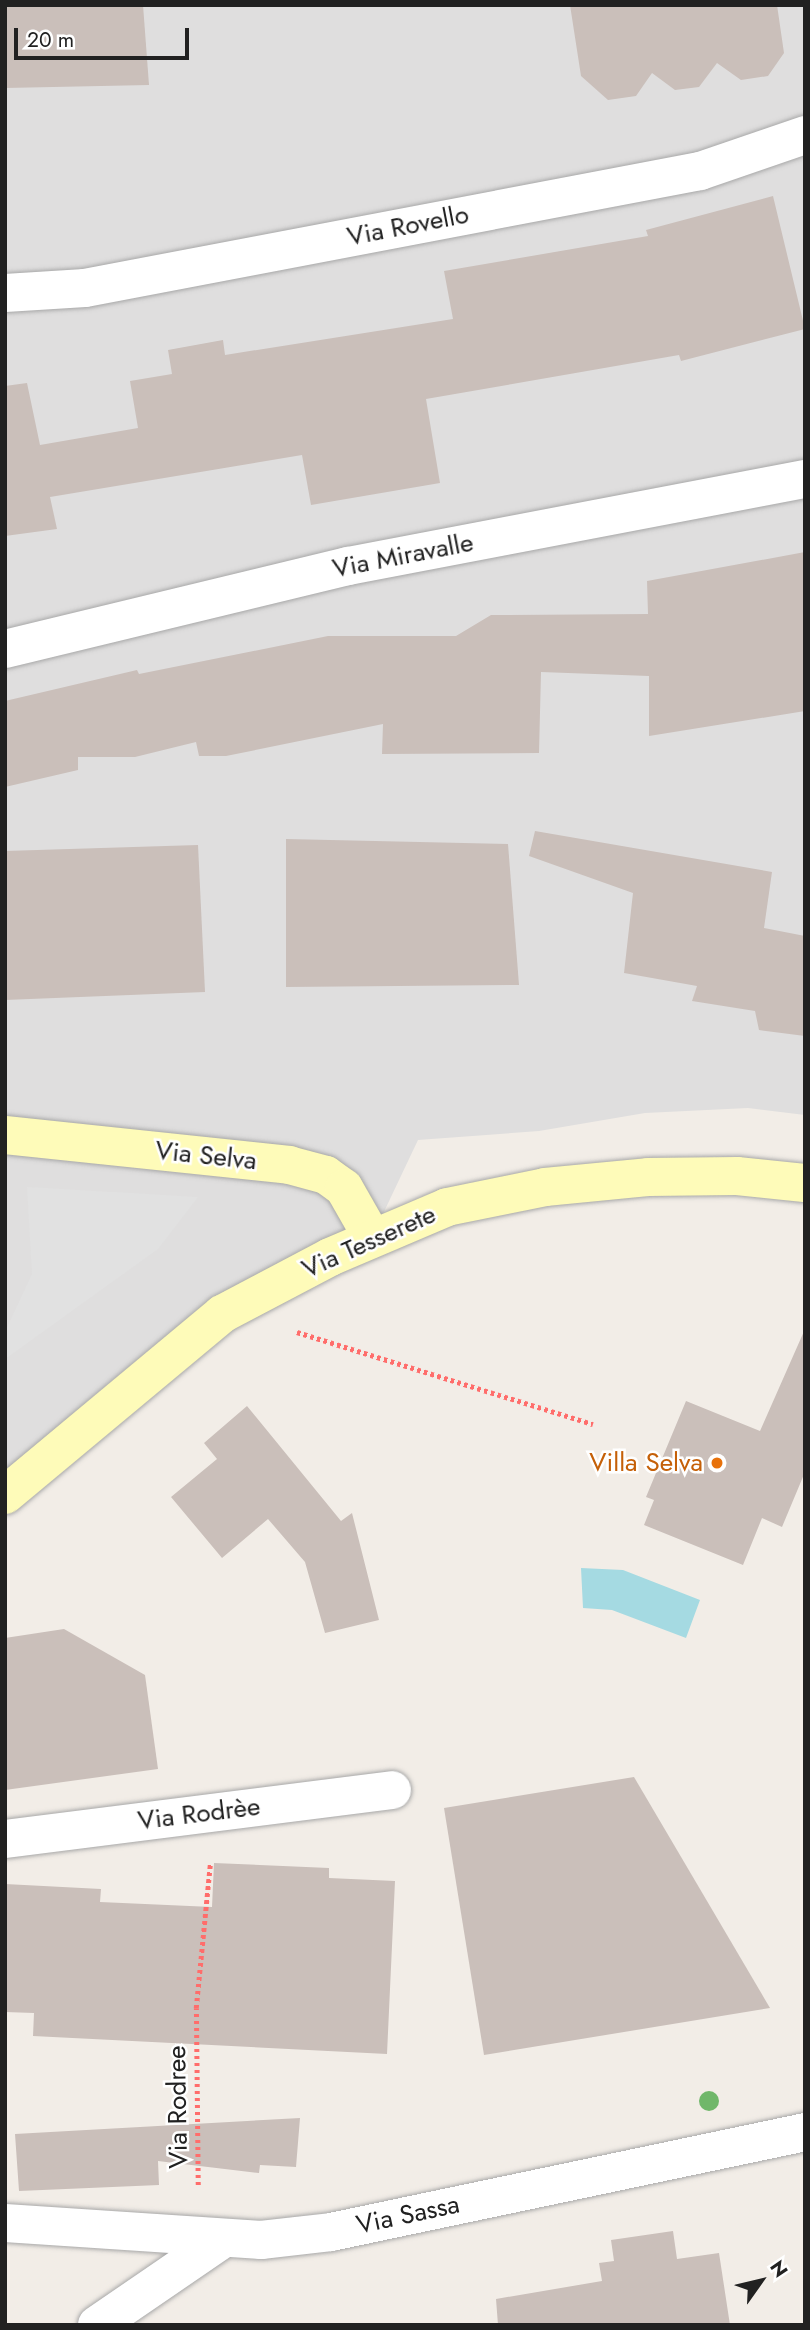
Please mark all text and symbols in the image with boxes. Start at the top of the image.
scale bar [18,14,192,58]
text: 20 m [27,25,74,55]
street label: Via Rovello [345,199,471,253]
street label: Via Miravalle [330,527,476,585]
street label: Via Selva [154,1135,258,1177]
street label: Via Tesserete [297,1199,441,1285]
place label: Villa Selva [589,1447,703,1479]
marker: Villa Selva [709,1455,725,1471]
street label: Via Rodrèe [136,1791,262,1837]
street label: Via Rodree [161,2045,195,2169]
street label: Via Sassa [354,2189,462,2241]
north arrow [726,2246,796,2316]
text: N [763,2255,794,2283]

